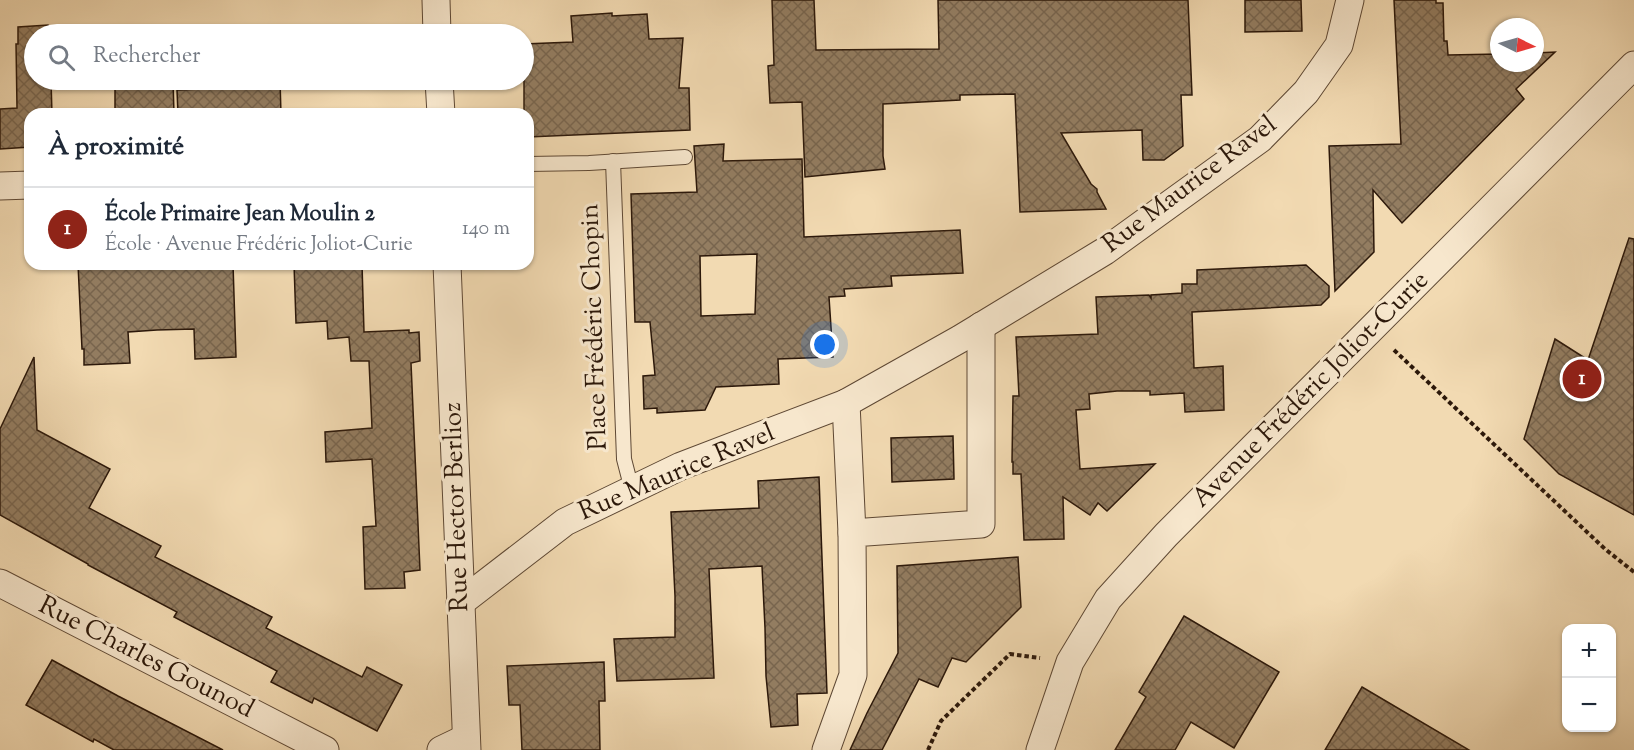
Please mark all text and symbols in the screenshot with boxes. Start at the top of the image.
north arrow [1490,18,1544,72]
search box [24,24,534,90]
icon: search [45,41,78,74]
text: Rechercher [93,41,200,73]
street label: Rue Maurice Ravel [1095,107,1285,263]
text: À proximité [48,129,184,166]
text: École Primaire Jean Moulin 2 [105,199,375,231]
street label: Place Frédéric Chopin [572,203,618,451]
text: 1 [64,215,71,244]
text: 140 m [462,215,510,244]
text: École · Avenue Frédéric Joliot-Curie [105,231,413,260]
street label: Avenue Frédéric Joliot-Curie [1184,263,1438,517]
your location [810,330,839,359]
pin: 1 [1562,356,1602,401]
street label: Rue Hector Berlioz [435,401,479,613]
street label: Rue Maurice Ravel [573,415,781,531]
street label: Rue Charles Gounod [32,588,260,729]
map controls [1562,624,1616,732]
button: + [1562,624,1616,678]
button: − [1562,678,1616,732]

